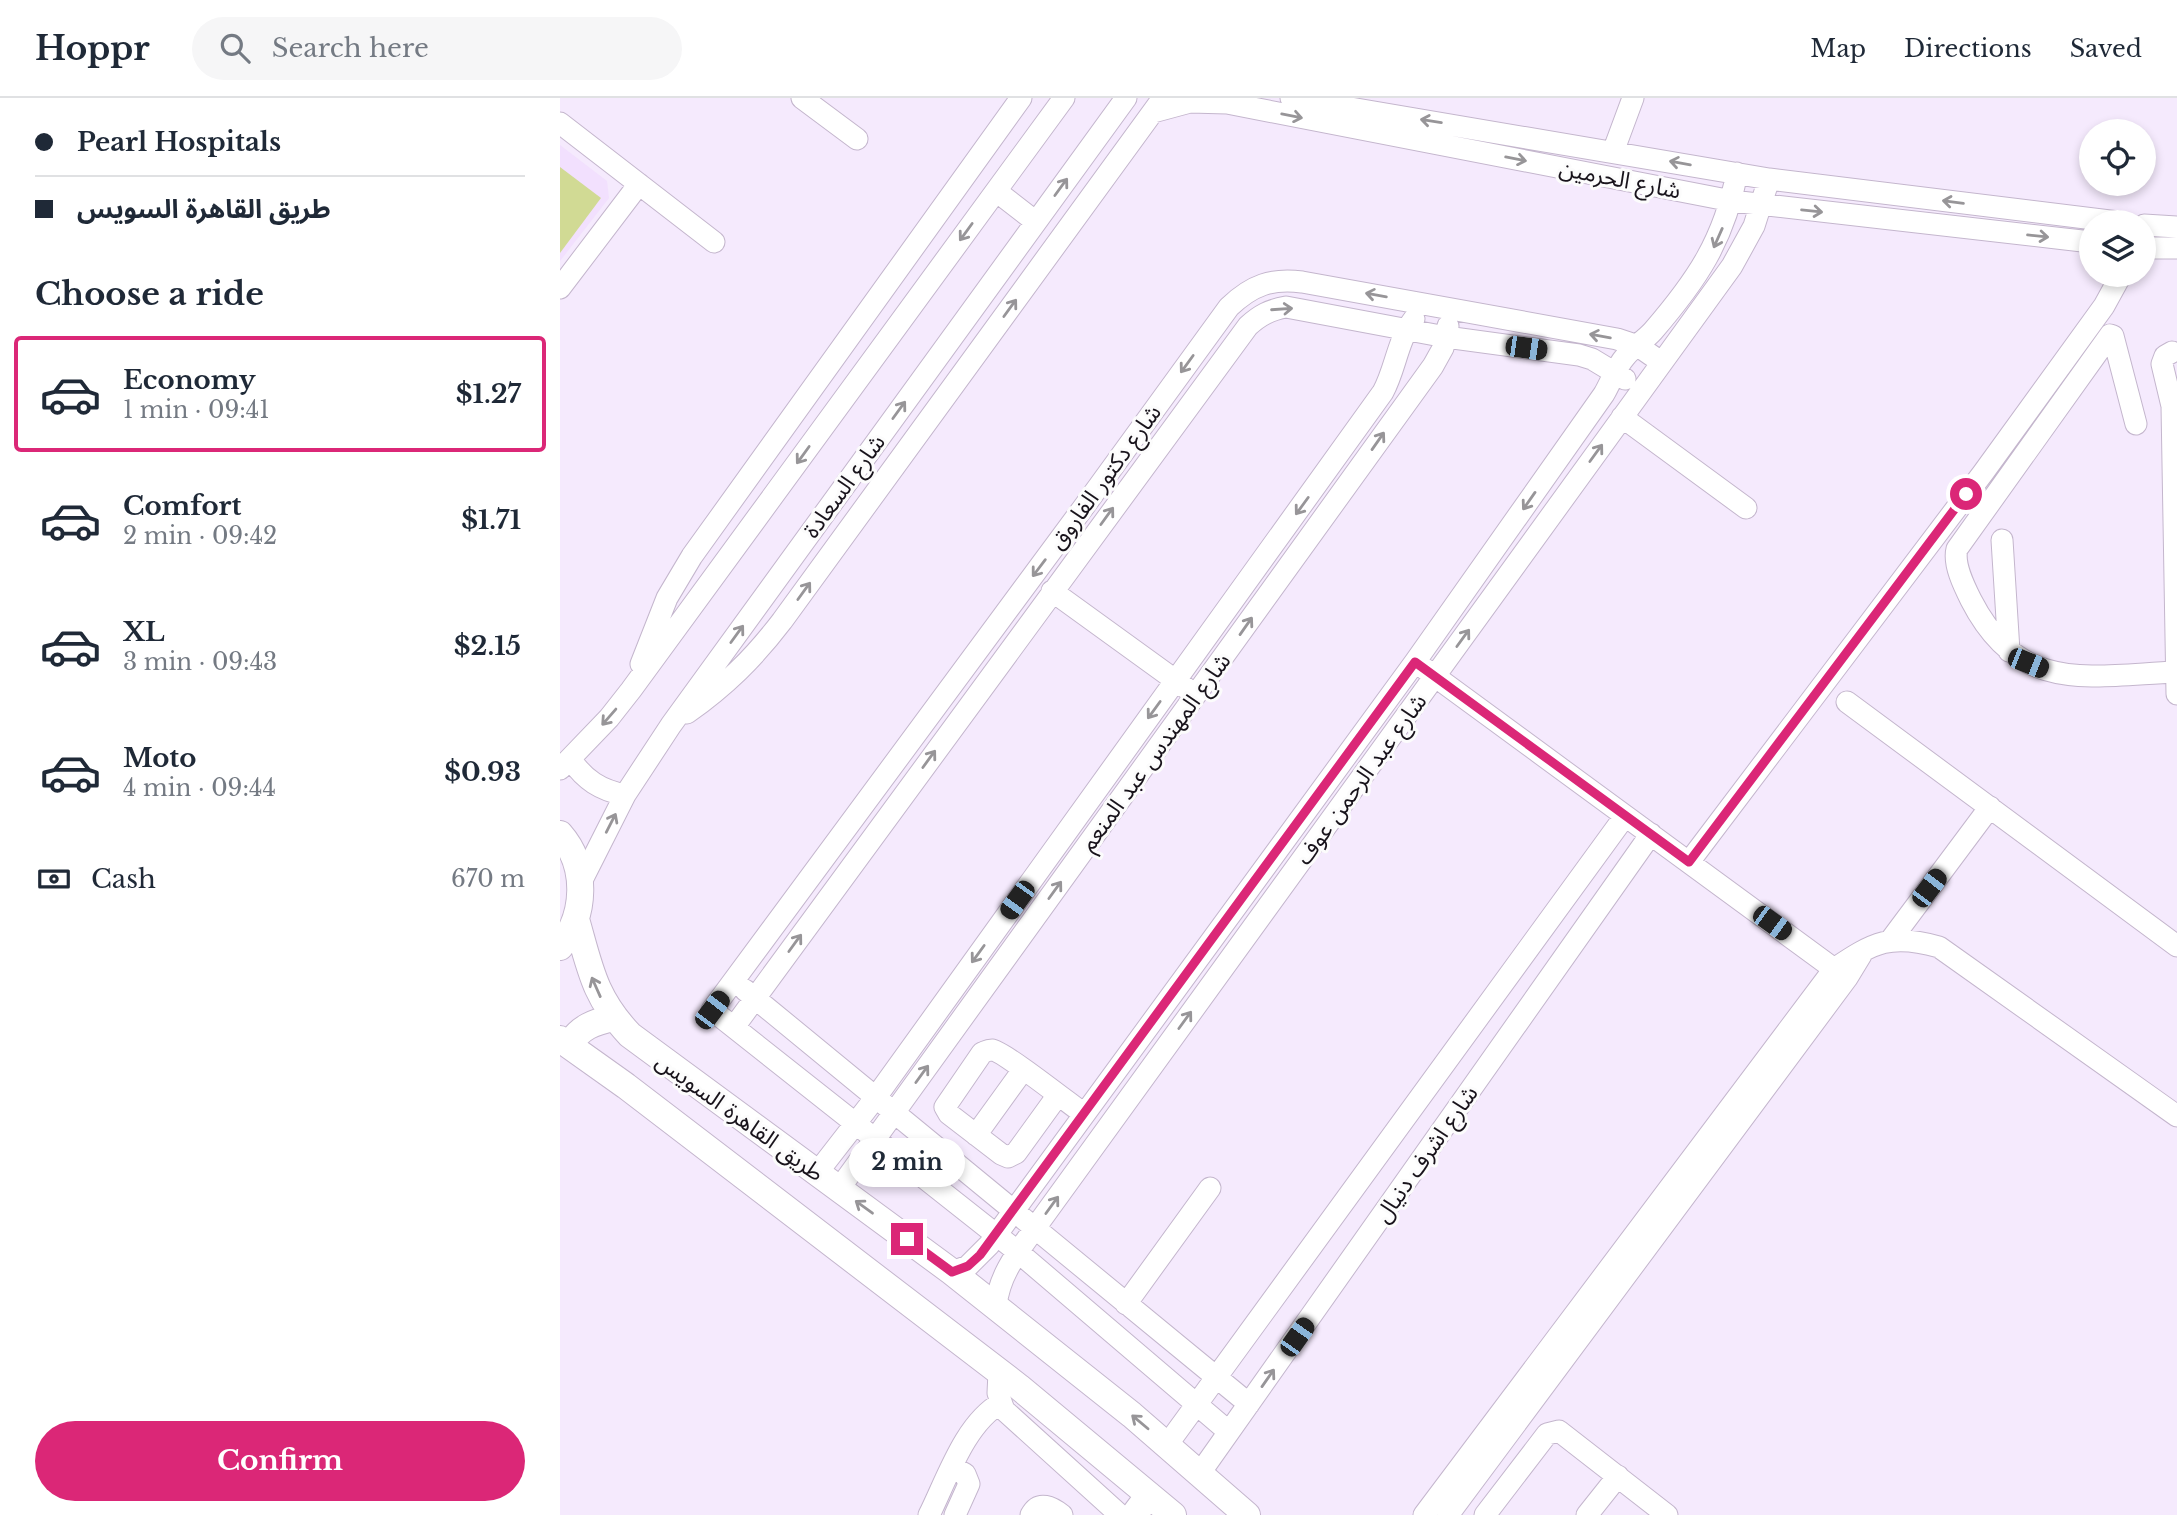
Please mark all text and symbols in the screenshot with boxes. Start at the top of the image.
search box [192,17,682,80]
text: Hoppr [35,28,150,69]
icon: search [216,29,254,67]
text: Search here [272,32,429,64]
text: Map [1810,34,1866,63]
text: Directions [1904,34,2032,63]
text: Saved [2070,34,2142,63]
one-way arrow [1280,109,1303,123]
one-way arrow [1420,114,1443,127]
map controls [2079,119,2156,287]
button: locate [2079,119,2156,196]
text: Pearl Hospitals [77,126,281,158]
one-way arrow [1504,153,1527,166]
street label: شارع الحرمين [1556,154,1683,207]
one-way arrow [1669,156,1692,169]
one-way arrow [1054,178,1069,196]
text: طريق القاهرة السويس [77,193,331,225]
one-way arrow [1942,195,1965,208]
one-way arrow [1800,204,1823,217]
button: layers [2079,210,2156,287]
one-way arrow [959,222,973,241]
one-way arrow [1711,227,1724,249]
one-way arrow [2026,230,2049,243]
text: Choose a ride [35,274,264,314]
one-way arrow [1365,288,1388,302]
one-way arrow [1003,299,1017,318]
one-way arrow [1270,303,1293,316]
one-way arrow [1589,328,1612,342]
car [1504,335,1549,361]
one-way arrow [1180,354,1195,373]
icon: car [39,363,102,426]
text: Economy [123,364,256,396]
text: $1.27 [456,378,521,410]
text: 1 min · 09:41 [123,396,269,424]
street label: شارع دكتور الفاروق [1043,399,1169,557]
one-way arrow [892,401,906,420]
street label: شارع السعادة [797,429,893,545]
one-way arrow [1371,432,1385,451]
one-way arrow [1588,444,1603,463]
one-way arrow [796,445,810,464]
route start [1950,478,1982,510]
icon: car [39,489,102,552]
text: Comfort [123,490,241,522]
one-way arrow [1521,491,1536,510]
one-way arrow [1294,496,1309,515]
text: $1.71 [461,504,521,536]
one-way arrow [1099,507,1114,526]
text: 2 min · 09:42 [123,522,277,550]
one-way arrow [1032,558,1046,577]
one-way arrow [797,582,812,601]
icon: car [39,615,102,678]
text: XL [123,616,165,648]
one-way arrow [1239,617,1253,636]
one-way arrow [729,625,744,644]
one-way arrow [1456,629,1470,648]
text: $2.15 [454,630,521,662]
car [2005,645,2052,681]
street label: شارع المهندس عبد المنعم [1074,647,1239,858]
text: 3 min · 09:43 [123,648,277,676]
street label: شارع عبد الرحمن عوف [1290,688,1435,872]
one-way arrow [1147,700,1161,719]
one-way arrow [601,708,617,726]
icon: car [39,741,102,804]
text: Moto [123,742,196,774]
one-way arrow [922,750,936,769]
text: $0.93 [444,756,521,788]
text: 4 min · 09:44 [123,774,276,802]
one-way arrow [604,813,618,834]
icon: cash [35,860,73,898]
text: Cash [91,863,156,895]
text: 670 m [451,865,525,893]
car [1908,865,1951,911]
car [997,877,1038,923]
one-way arrow [1048,881,1063,900]
car [1749,902,1796,944]
one-way arrow [788,934,802,953]
one-way arrow [971,944,986,963]
one-way arrow [589,977,602,998]
car [691,987,734,1033]
one-way arrow [1178,1011,1192,1030]
street label: طريق القاهرة السويس [651,1047,829,1187]
one-way arrow [915,1065,929,1084]
street label: شارع اشرف دنيال [1368,1080,1486,1230]
callout: 2 min [849,1138,965,1186]
text: 2 min [871,1148,943,1176]
one-way arrow [1045,1196,1059,1215]
one-way arrow [855,1200,874,1214]
route end [891,1223,923,1255]
car [1277,1314,1318,1360]
one-way arrow [1261,1369,1275,1388]
one-way arrow [1131,1414,1149,1430]
button: Confirm [35,1421,525,1501]

